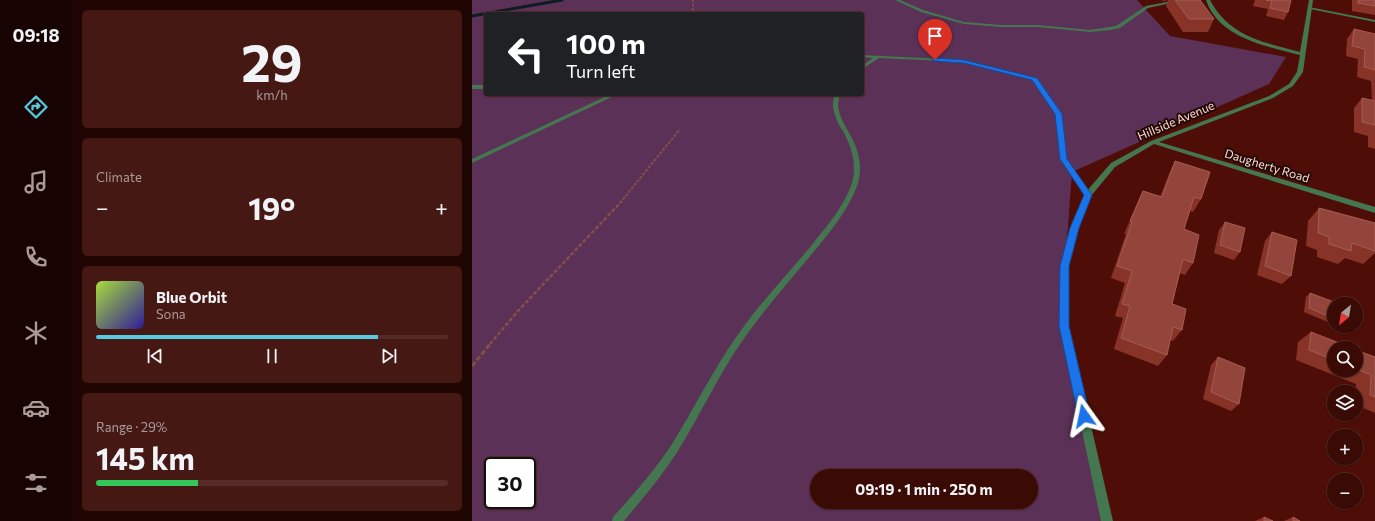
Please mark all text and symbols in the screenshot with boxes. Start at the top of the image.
pin [918,19,952,60]
text: 09:18 [12,24,60,46]
icon: arrive [924,25,946,47]
text: 100 m [566,26,646,60]
icon: left [500,28,552,80]
text: 29 [241,29,303,93]
text: Turn left [566,60,635,82]
text: km/h [256,87,288,103]
icon: directions [22,93,50,121]
street label: Hillside Avenue [1135,98,1216,143]
street label: Daugherty Road [1223,146,1311,185]
icon: music [22,168,50,196]
text: Climate [96,169,142,185]
text: 19° [248,189,295,226]
text: − [96,194,109,221]
text: + [435,194,448,221]
icon: phone [22,243,50,271]
text: Blue Orbit [156,288,227,306]
north arrow [1327,297,1363,333]
map controls [1327,297,1363,509]
text: Sona [156,306,186,322]
icon: climate [22,319,50,347]
button: search [1327,341,1363,377]
icon: previous [144,345,166,367]
icon: pause [261,345,283,367]
icon: next [378,345,400,367]
button: layers [1327,385,1363,421]
icon: car [22,394,50,422]
position arrow [1063,395,1105,437]
text: Range · 29% [96,419,167,435]
button: + [1327,429,1363,465]
text: 145 km [96,439,195,476]
speed limit sign: 30 [484,457,536,509]
icon: filters [22,469,50,497]
button: − [1327,473,1363,509]
text: 09:19 · 1 min · 250 m [855,480,993,498]

